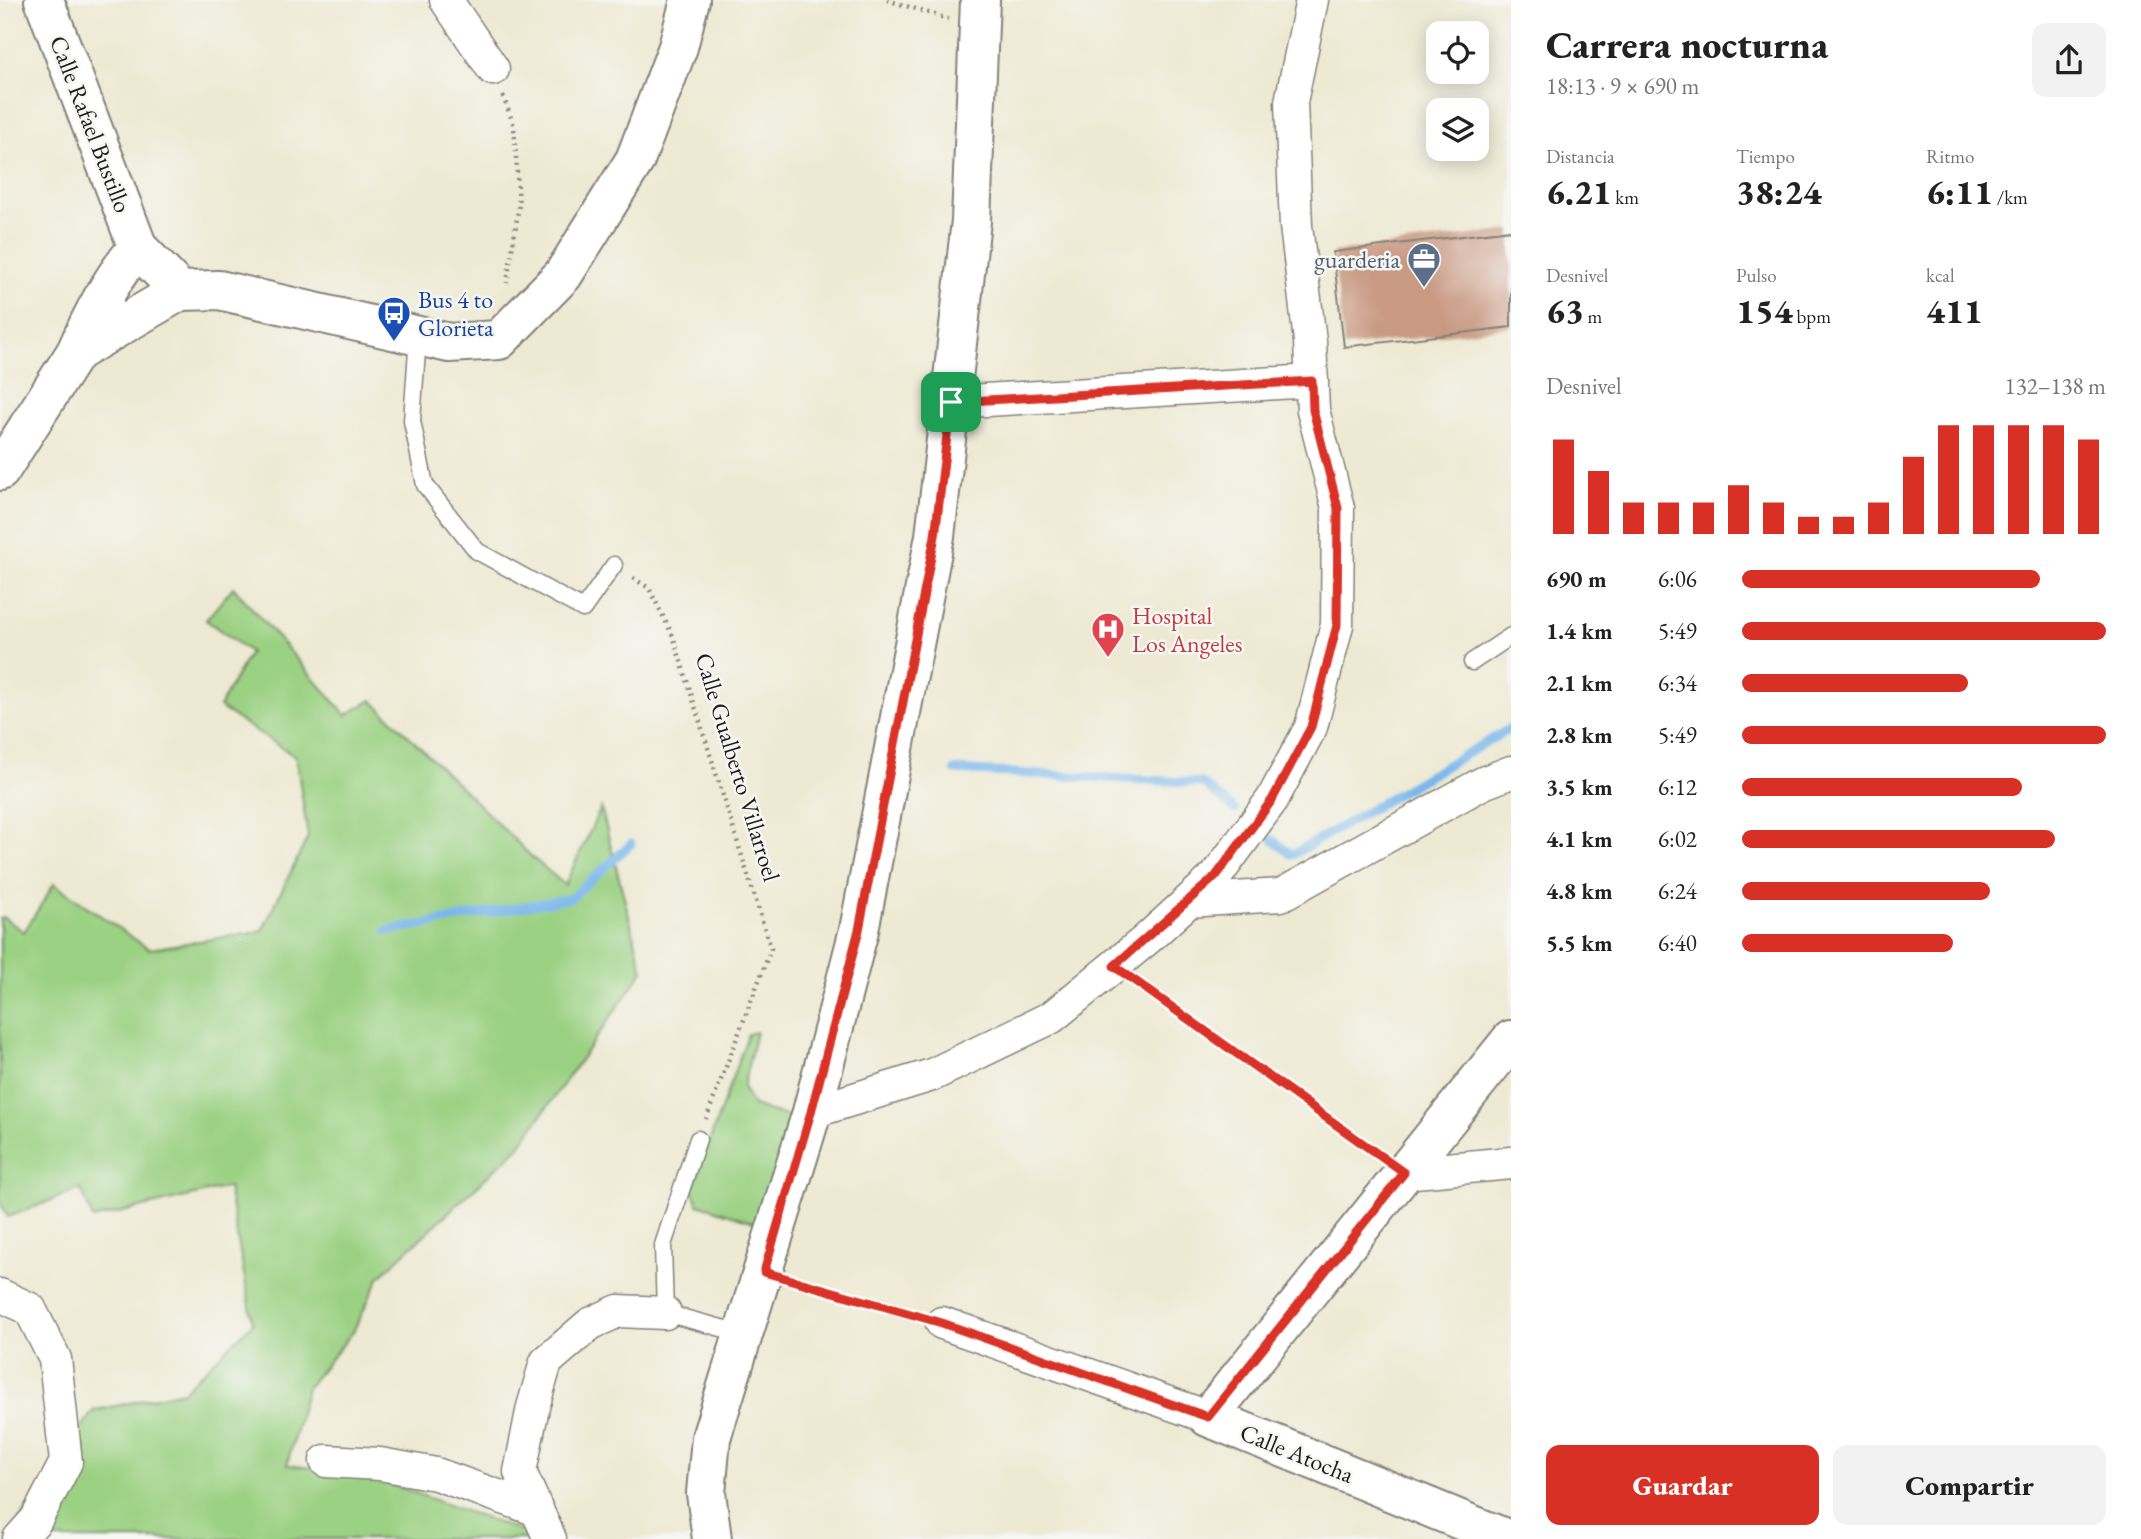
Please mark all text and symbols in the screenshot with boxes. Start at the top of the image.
text: Carrera nocturna [1546,20,1828,69]
map controls [1426,21,1489,161]
button: locate [1426,21,1489,84]
button: share [2032,23,2106,97]
street label: Calle Rafael Bustillo [43,31,139,217]
text: 18:13 · 9 × 690 m [1546,71,1699,101]
button: layers [1426,98,1489,161]
text: Distancia [1546,144,1615,169]
text: Tiempo [1736,144,1795,169]
text: Ritmo [1926,144,1974,169]
text: 6.21 [1546,169,1612,214]
text: 38:24 [1736,169,1822,214]
text: 6:11 [1926,169,1993,214]
text: km [1612,185,1639,210]
text: /km [1993,185,2028,210]
office icon: guarderia [1405,240,1443,289]
place label: guarderia [1314,244,1400,275]
text: Desnivel [1546,263,1608,288]
text: Pulso [1736,263,1777,288]
text: kcal [1926,263,1955,288]
place label: Bus 4 to Glorieta [418,284,494,343]
text: 63 [1546,288,1584,333]
text: 154 [1736,288,1793,333]
text: 411 [1926,288,1983,333]
bus stop icon: Bus 4 to Glorieta [375,294,413,343]
text: m [1584,304,1602,329]
text: bpm [1793,304,1831,329]
text: Desnivel [1546,371,1622,401]
text: 132–138 m [2005,371,2106,401]
pin [921,372,981,432]
icon: arrive [932,383,970,421]
text: 690 m [1546,564,1607,594]
text: 6:06 [1658,564,1697,594]
place label: Hospital Los Angeles [1132,600,1242,659]
hospital icon: Hospital Los Angeles [1089,610,1127,659]
text: 1.4 km [1546,616,1613,646]
text: 5:49 [1658,616,1697,646]
street label: Calle Gualberto Villarroel [688,649,788,885]
text: 2.1 km [1546,668,1613,698]
text: 6:34 [1658,668,1697,698]
text: 2.8 km [1546,720,1613,750]
text: 5:49 [1658,720,1697,750]
text: 3.5 km [1546,772,1613,802]
text: 6:12 [1658,772,1697,802]
text: 4.1 km [1546,824,1613,854]
text: 6:02 [1658,824,1697,854]
text: 4.8 km [1546,876,1613,906]
text: 6:24 [1658,876,1697,906]
text: 5.5 km [1546,928,1613,958]
text: 6:40 [1658,928,1697,958]
street label: Calle Atocha [1236,1416,1359,1490]
button: Guardar [1546,1445,1819,1525]
button: Compartir [1833,1445,2106,1525]

